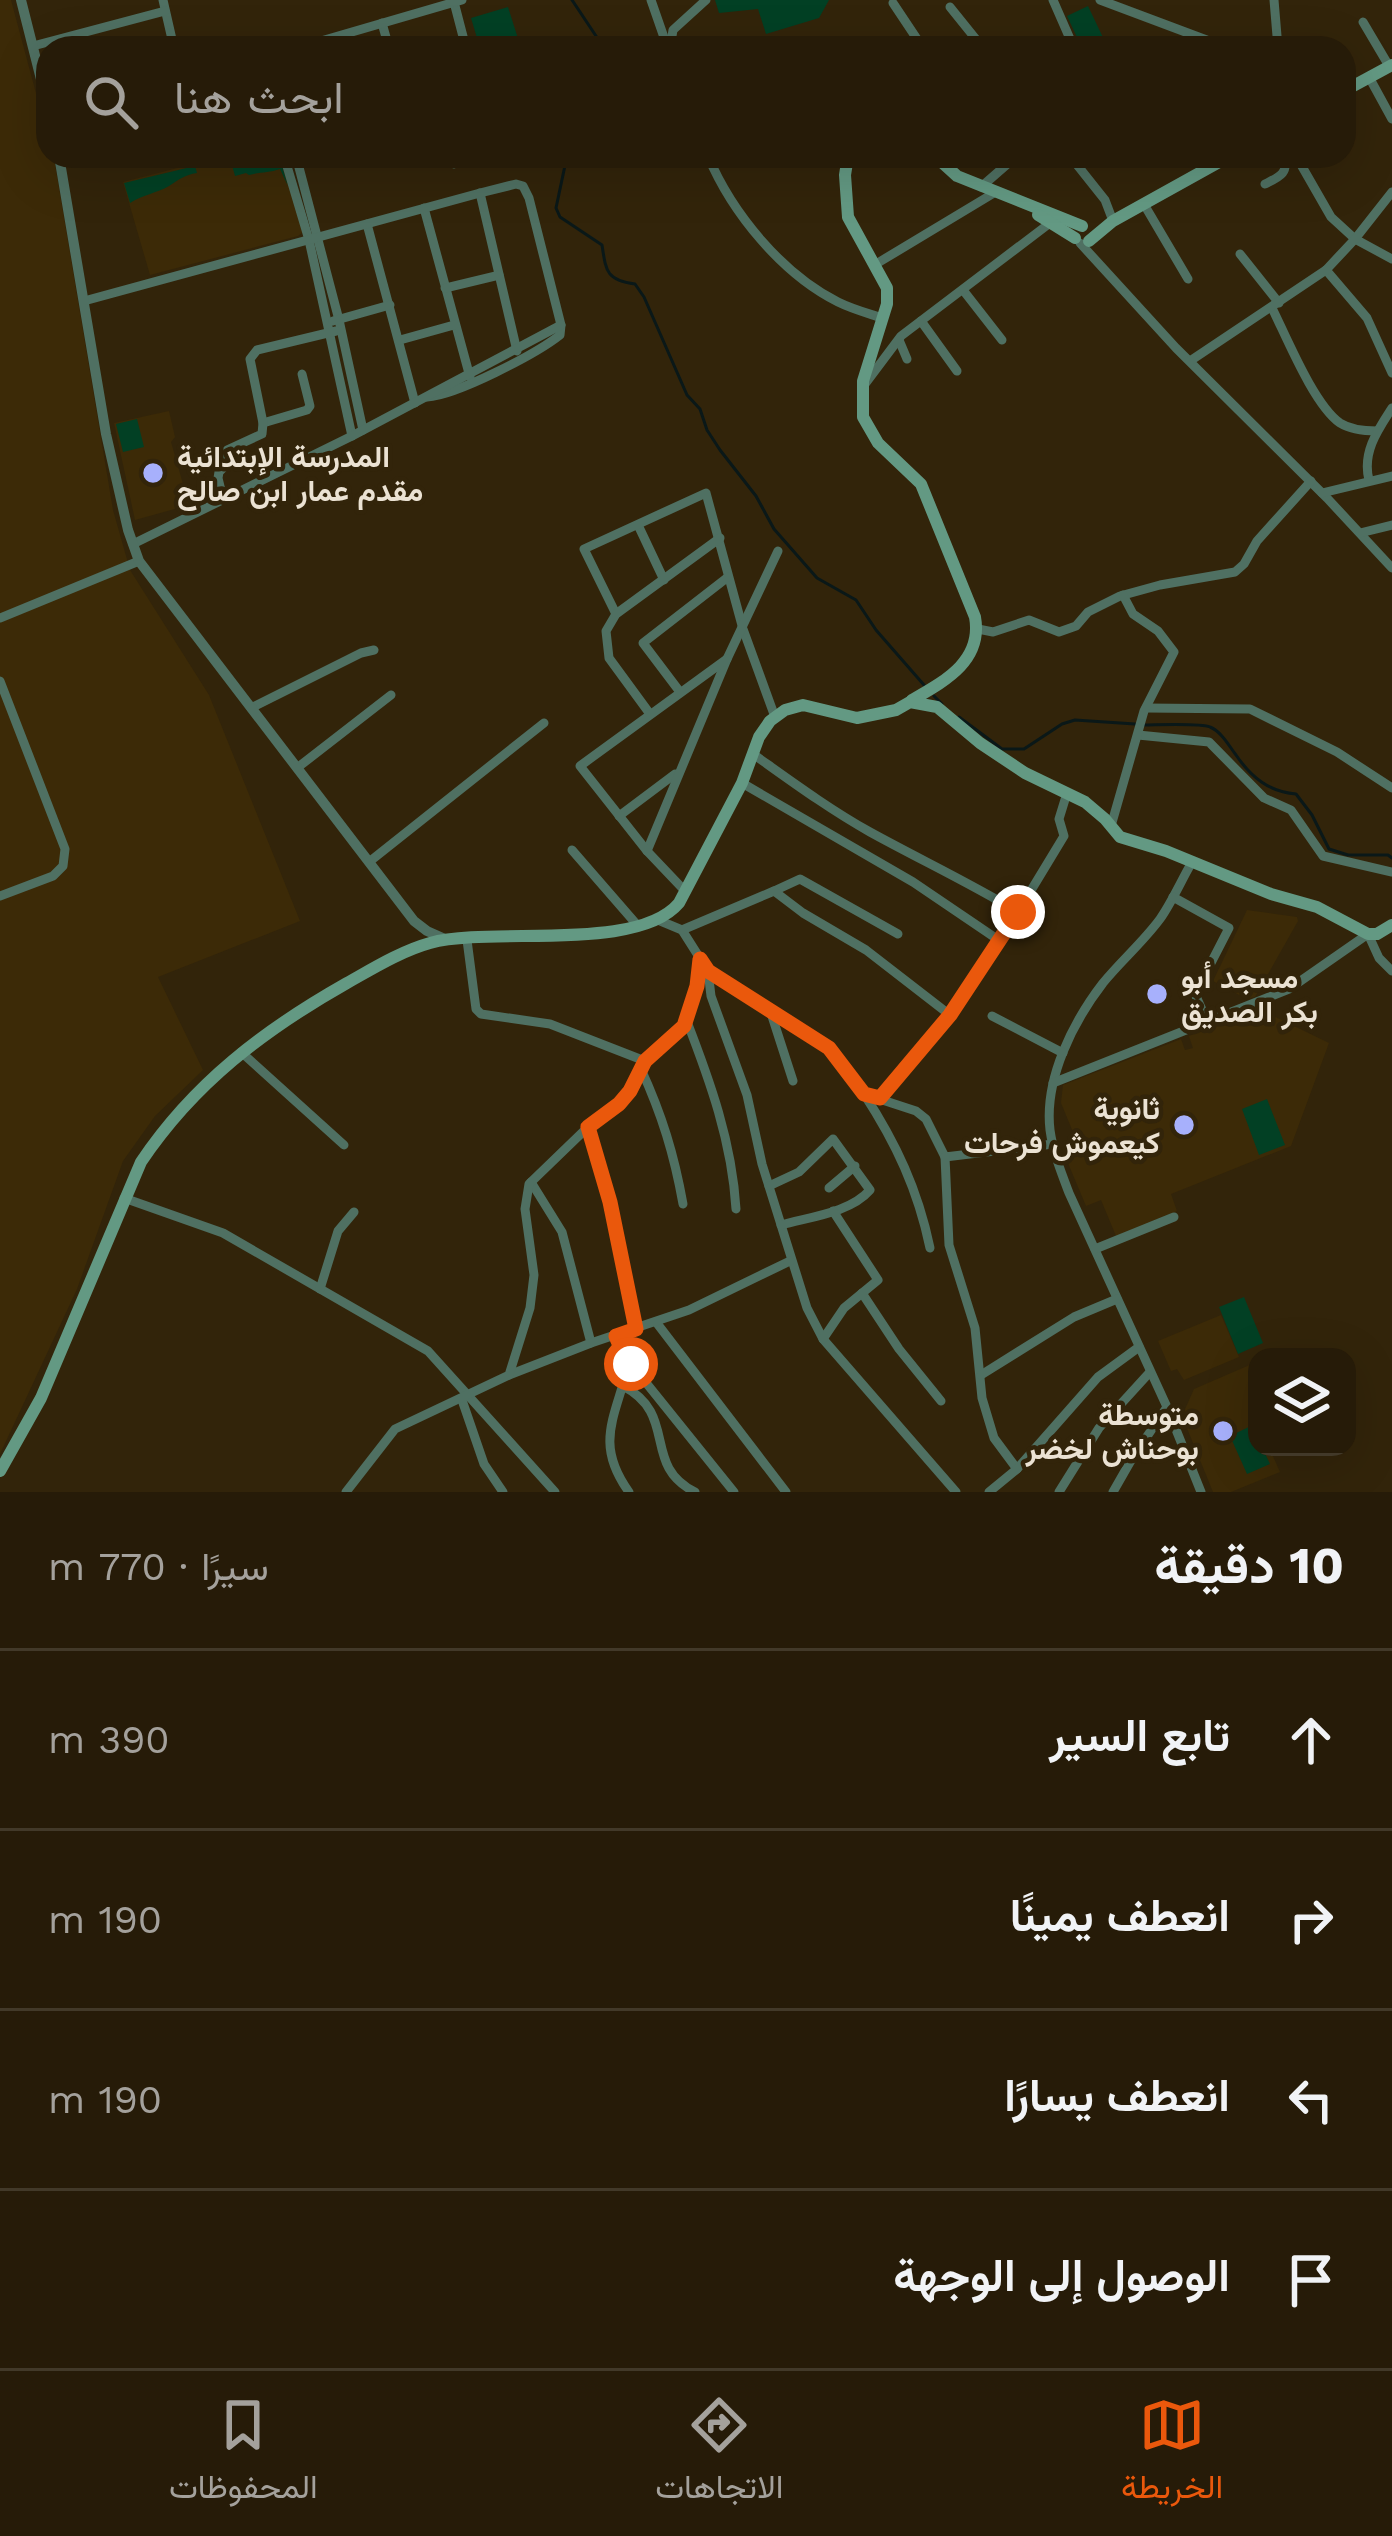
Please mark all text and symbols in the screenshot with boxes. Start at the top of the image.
search box [36,36,1356,168]
icon: search [78,69,144,135]
text: ابحث هنا [174,71,344,124]
place label: المدرسة الإبتدائية مقدم عمار ابن صالح [177,439,423,511]
marker: المدرسة الإبتدائية مقدم عمار ابن صالح [140,460,166,486]
route end [991,885,1045,939]
place label: مسجد أبو بكر الصديق [1181,960,1318,1030]
marker: مسجد أبو بكر الصديق [1144,981,1170,1007]
place label: ثانوية كيعموش فرحات [964,1091,1160,1161]
marker: ثانوية كيعموش فرحات [1171,1112,1197,1138]
route start [604,1337,658,1391]
map controls [1248,1348,1356,1456]
button: layers [1248,1348,1356,1456]
place label: متوسطة بوحناش لخضر [1025,1397,1199,1467]
marker: متوسطة بوحناش لخضر [1210,1418,1236,1444]
text: 10 دقيقة [1154,1536,1344,1595]
text: سيرًا · 770 m [48,1544,269,1589]
icon: ahead [1278,1707,1344,1773]
text: تابع السير [1049,1709,1230,1762]
text: 390 m [48,1717,170,1762]
icon: right [1278,1887,1344,1953]
text: انعطف يمينًا [1010,1889,1230,1942]
text: 190 m [48,1897,162,1942]
icon: left [1278,2067,1344,2133]
text: انعطف يسارًا [1004,2069,1230,2122]
text: 190 m [48,2077,162,2122]
icon: arrive [1278,2247,1344,2313]
text: الوصول إلى الوجهة [893,2249,1230,2302]
tab: المحفوظات [169,2392,318,2516]
tab: الاتجاهات [655,2392,783,2516]
tab: الخريطة [1121,2392,1223,2516]

